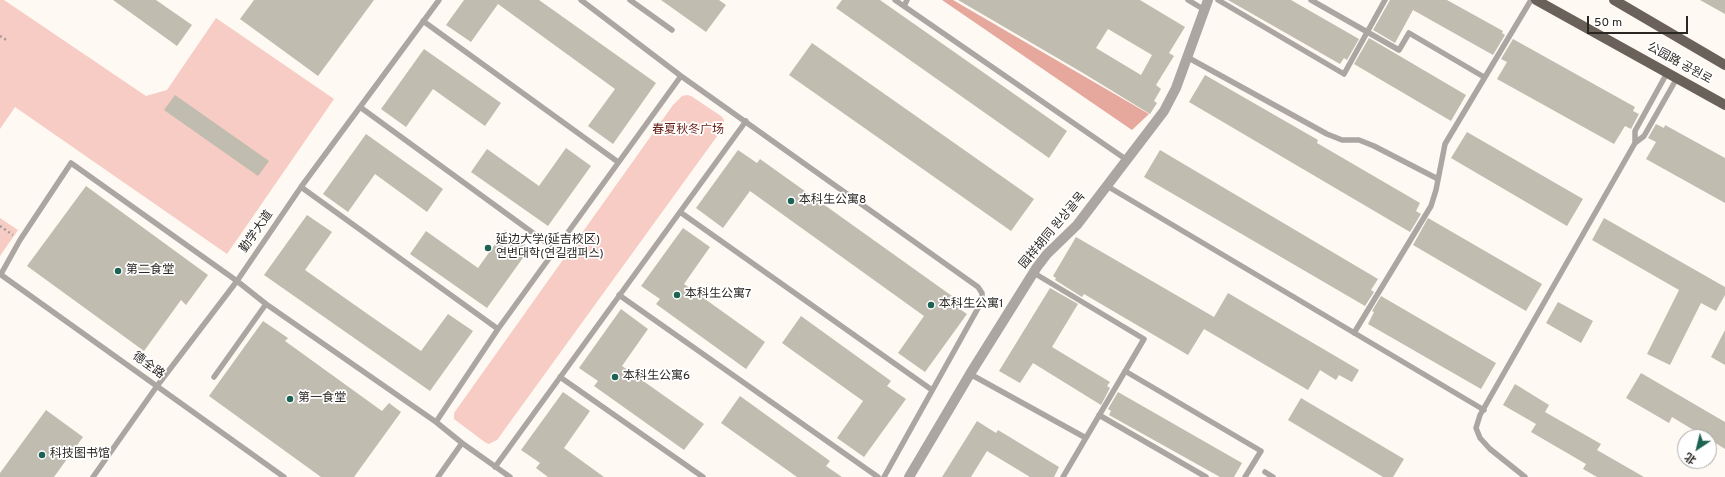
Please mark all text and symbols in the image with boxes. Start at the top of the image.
scale bar [1589,8,1690,34]
text: 50 m [1594,15,1622,31]
street label: 公园路 공원로 [1644,40,1714,88]
park label: 春夏秋冬广场 [652,124,724,138]
street label: 园祥胡同 원상골목 [1017,190,1089,272]
place label: 本科生公寓8 [799,194,866,208]
marker: 本科生公寓8 [786,196,796,206]
street label: 勤学大道 [237,208,277,256]
place label: 延边大学(延吉校区) 연변대학(연길캠퍼스) [496,234,604,262]
marker: 延边大学(延吉校区) 연변대학(연길캠퍼스) [483,243,493,253]
place label: 第二食堂 [126,264,174,278]
marker: 第二食堂 [113,266,123,276]
place label: 本科生公寓7 [685,288,751,302]
marker: 本科生公寓7 [672,290,682,300]
place label: 本科生公寓1 [939,298,1003,312]
marker: 本科生公寓1 [926,300,936,310]
street label: 德全路 [129,350,167,382]
place label: 本科生公寓6 [623,370,690,384]
marker: 本科生公寓6 [610,372,620,382]
place label: 第一食堂 [298,392,346,406]
marker: 第一食堂 [285,394,295,404]
north arrow [1677,429,1717,469]
place label: 科技图书馆 [50,448,110,462]
text: 北 [1682,449,1699,467]
marker: 科技图书馆 [37,450,47,460]

